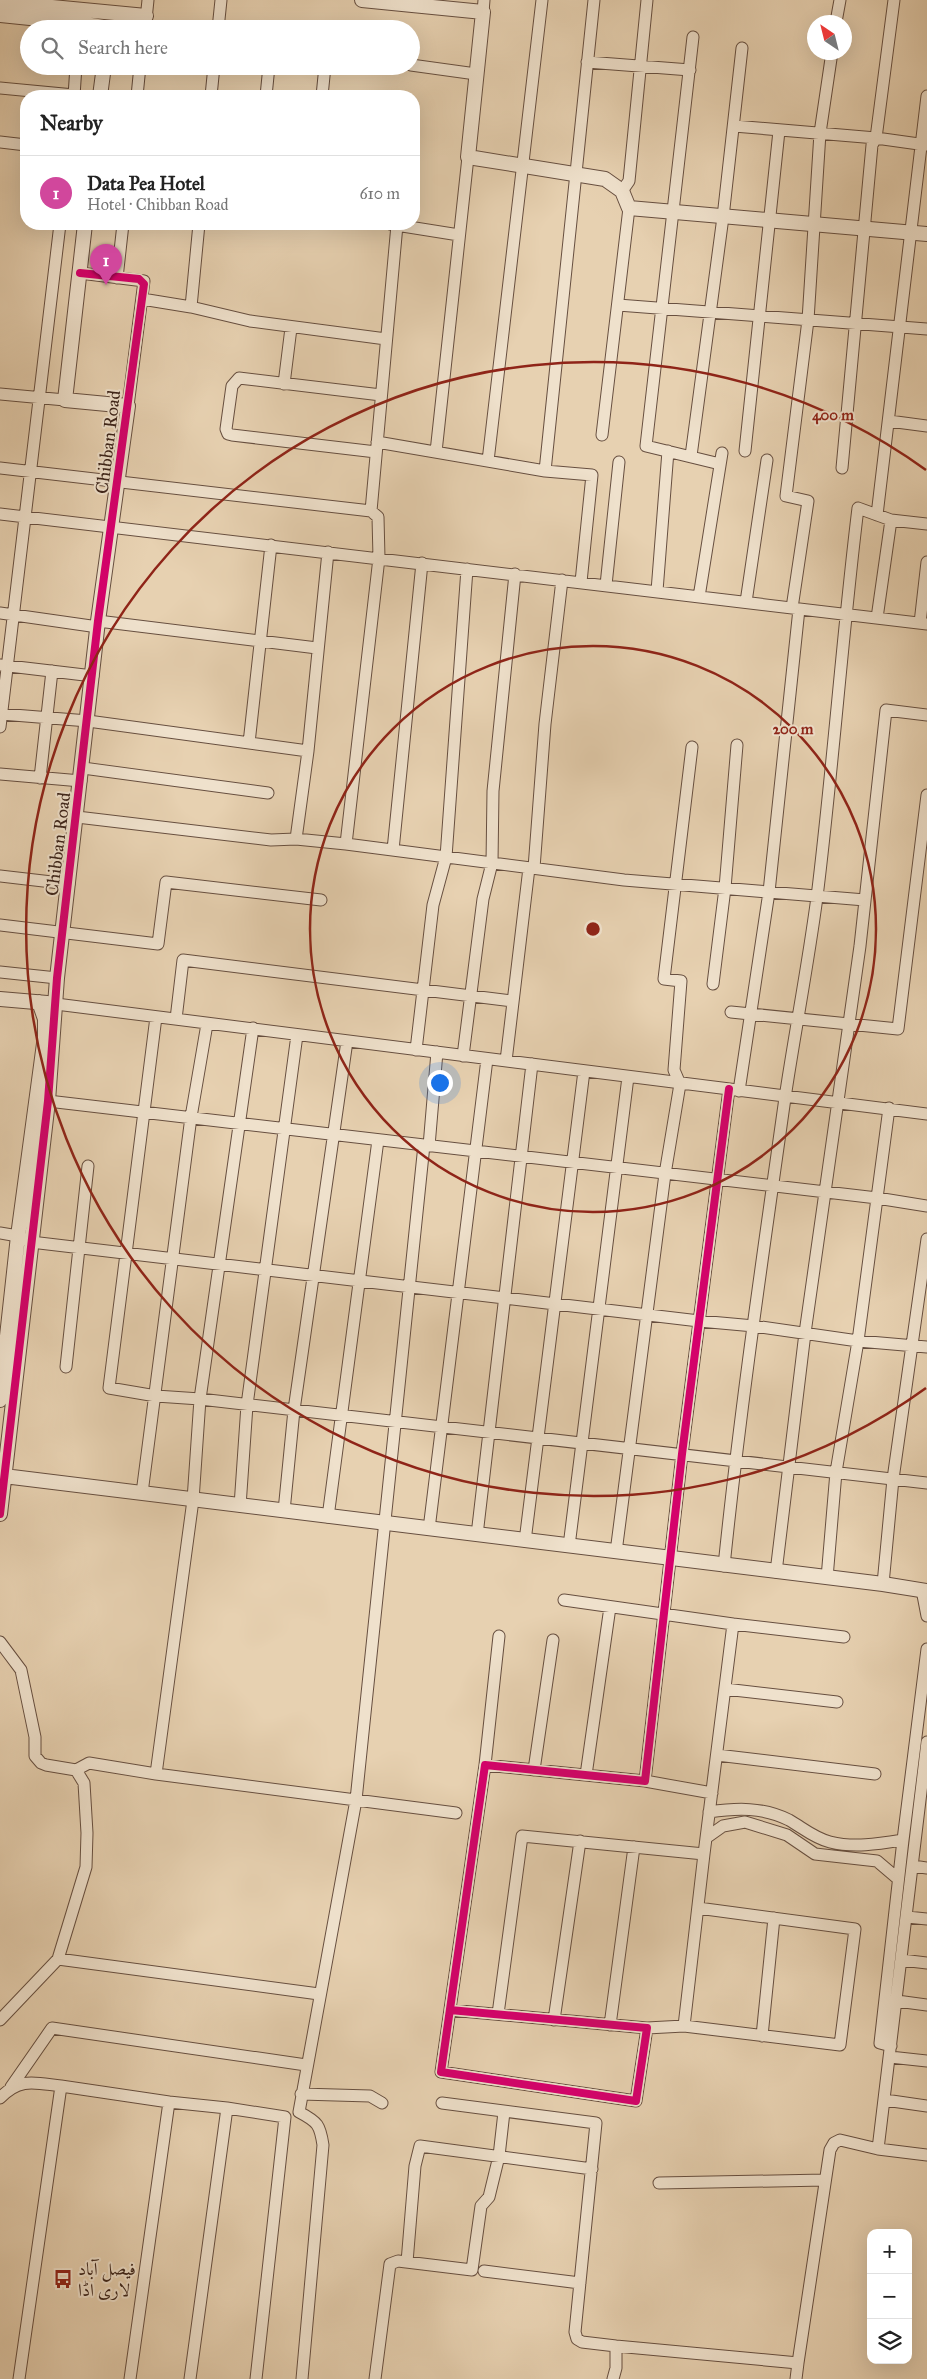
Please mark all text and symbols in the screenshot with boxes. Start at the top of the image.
north arrow [807,15,852,60]
search box [20,20,420,75]
icon: search [38,34,66,62]
text: Search here [78,36,168,59]
text: Nearby [40,110,103,136]
text: Data Pea Hotel [87,172,205,195]
text: 1 [53,184,59,203]
text: 610 m [359,184,400,203]
text: Hotel · Chibban Road [87,195,228,214]
pin: 1 [90,244,122,285]
street label: Chibban Road [91,389,125,495]
text: 400 m [812,406,854,425]
text: 200 m [773,720,814,738]
street label: Chibban Road [41,791,75,897]
centre of rings [584,920,602,938]
your location [427,1070,453,1096]
map controls [867,2229,912,2364]
button: + [867,2229,912,2274]
place label: فیصل آباد لاری اڈا [78,2258,136,2301]
bus stop icon: فیصل آباد لاری اڈا [52,2268,74,2290]
button: − [867,2274,912,2319]
button: layers [867,2319,912,2364]

